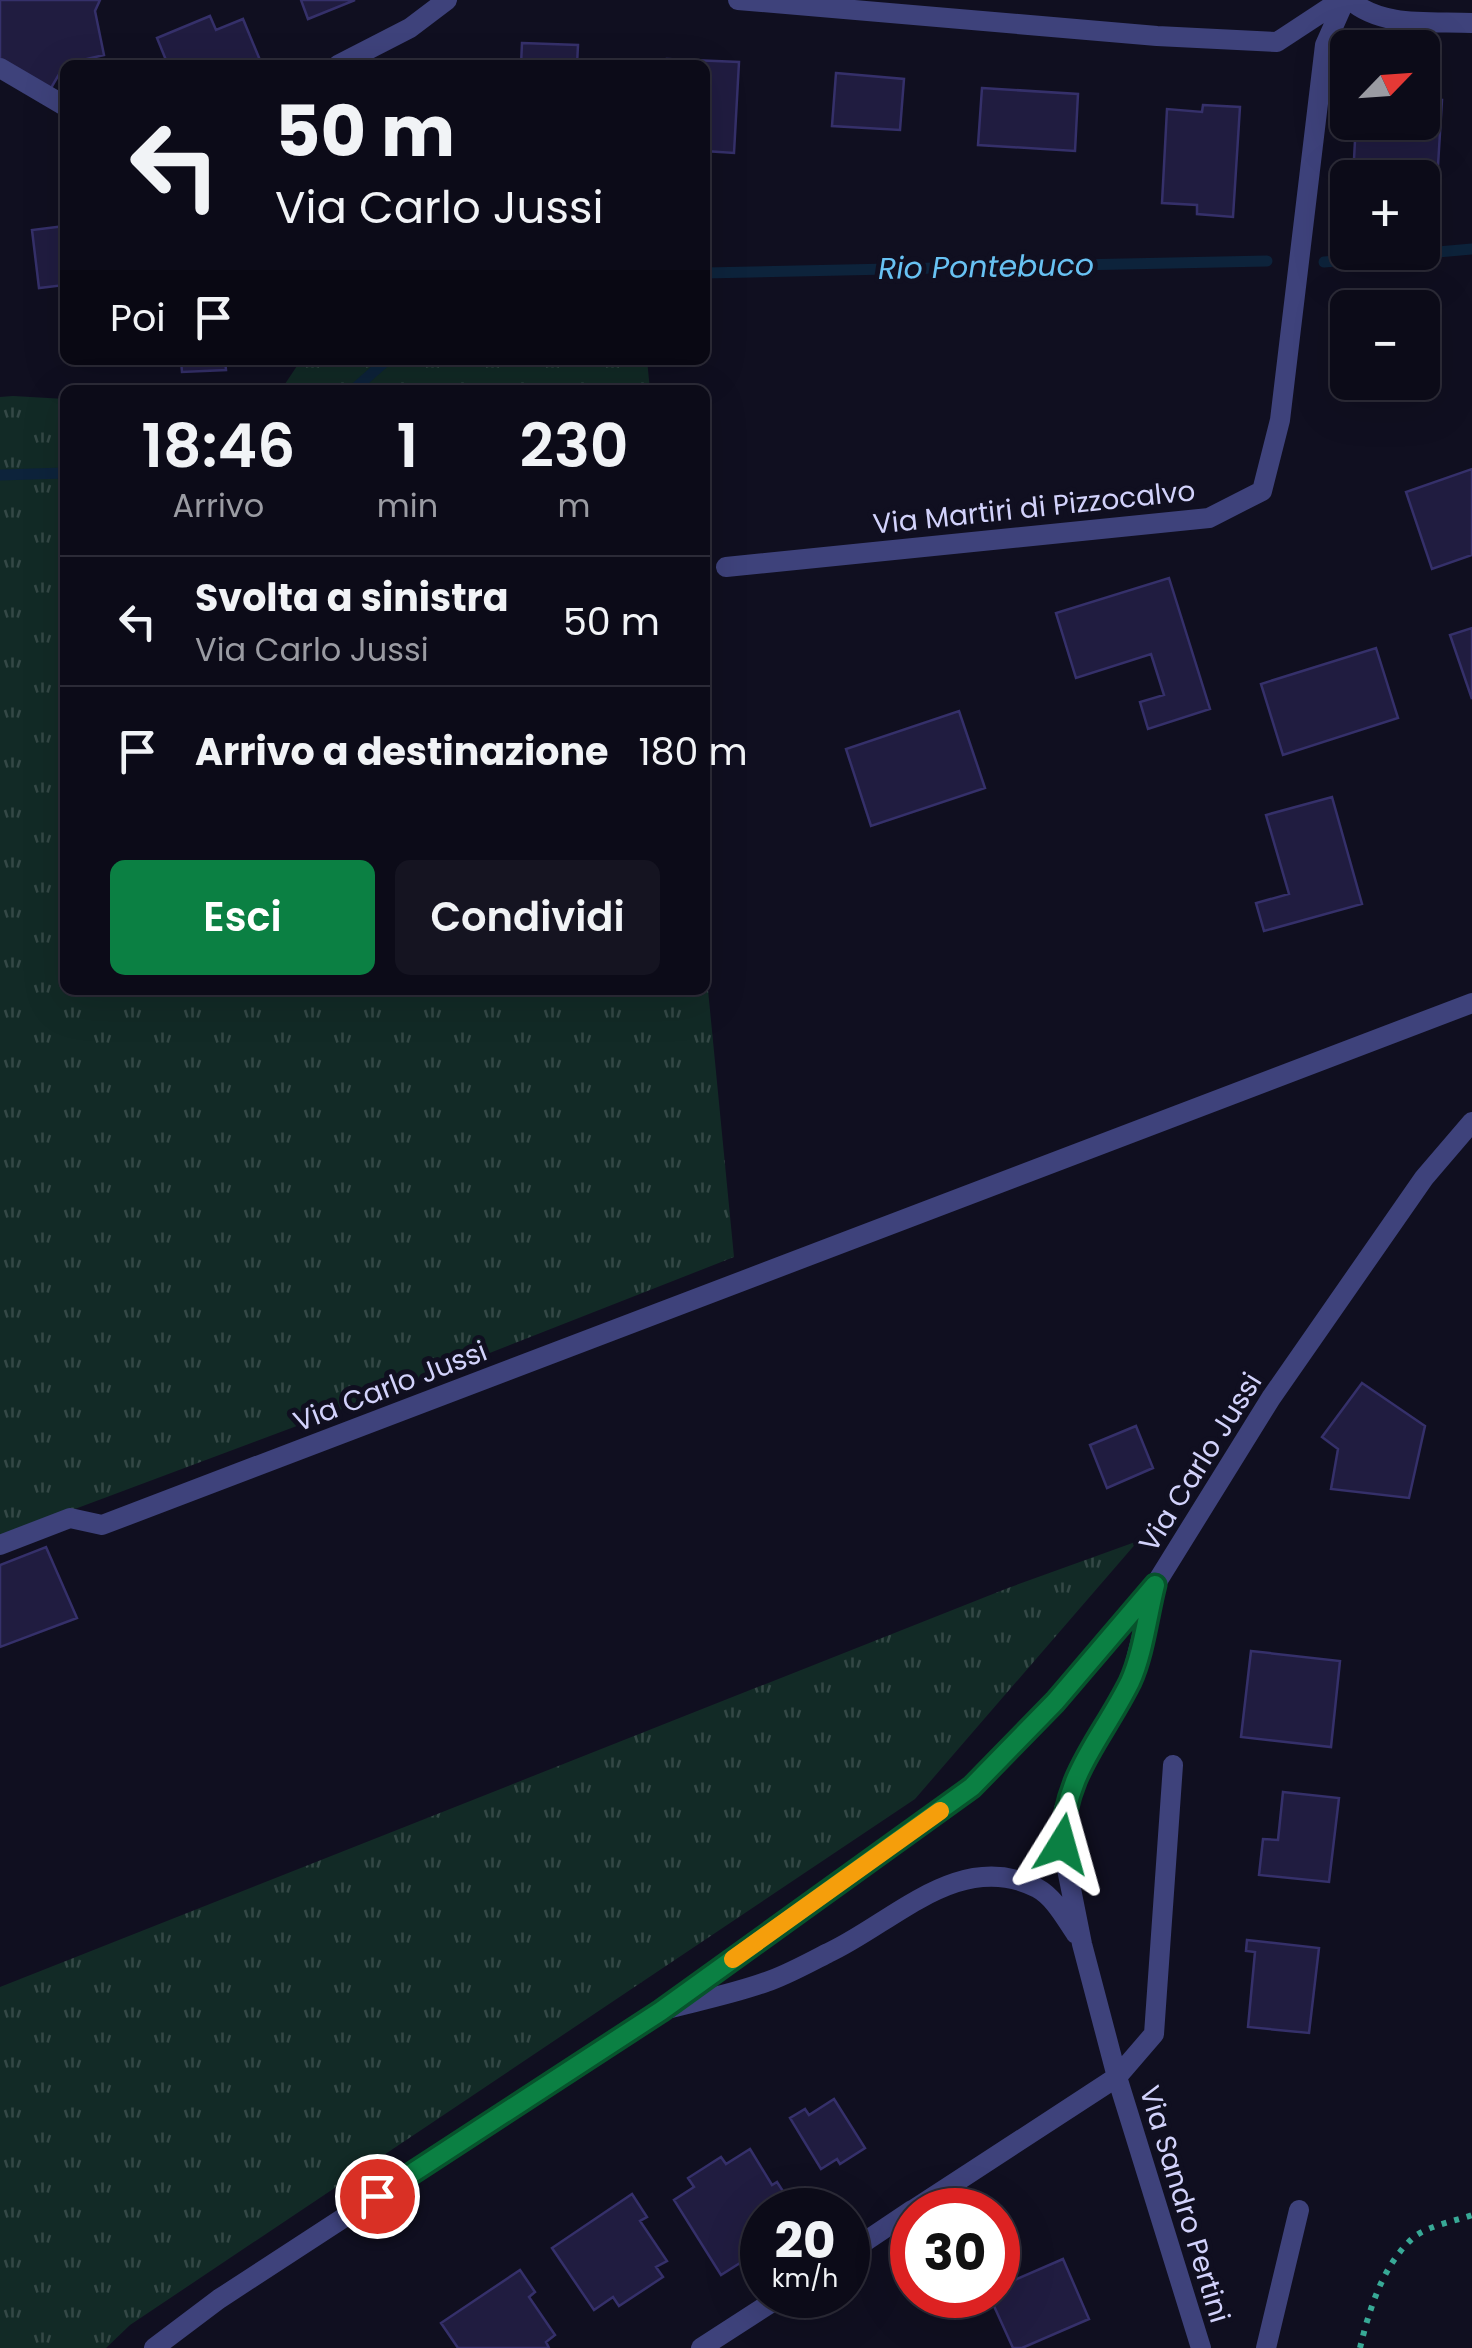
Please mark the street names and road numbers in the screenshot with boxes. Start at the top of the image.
street label: Via Martiri di Pizzocalvo [871,471,1197,544]
street label: Via Carlo Jussi [288,1332,493,1441]
street label: Via Carlo Jussi [1130,1365,1271,1559]
street label: Via Sandro Pertini [1130,2081,1239,2328]

